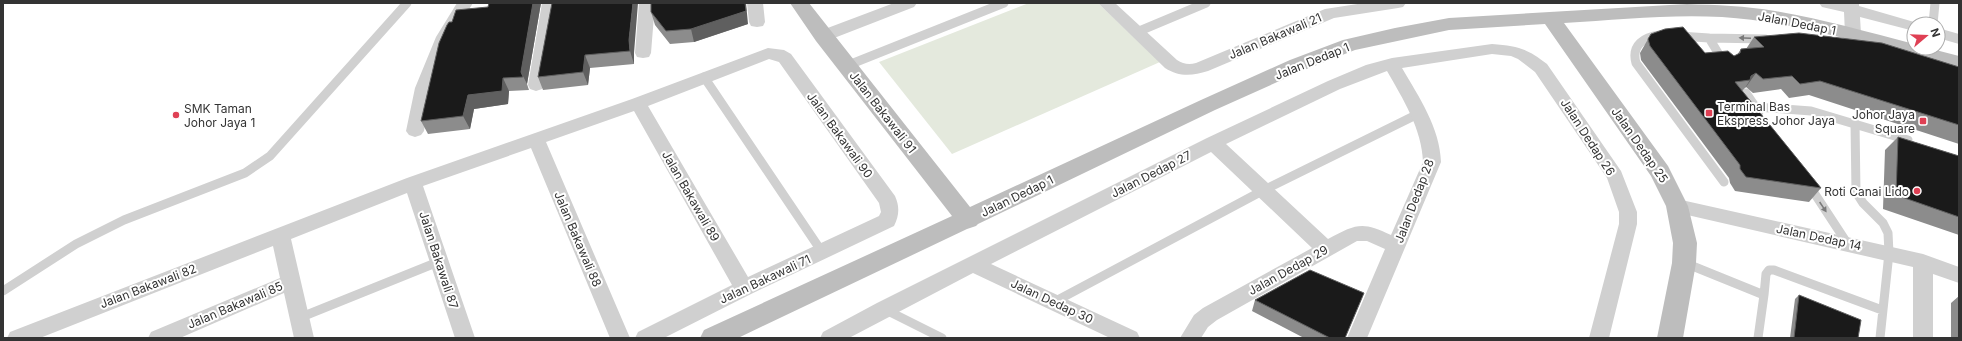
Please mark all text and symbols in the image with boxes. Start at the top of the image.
street label: Jalan Dedap 1 [1757,8,1837,38]
street label: Jalan Bakawali 21 [1226,10,1324,62]
north arrow [1906,16,1946,56]
text: N [1927,26,1943,39]
one-way arrow [1738,35,1751,41]
street label: Jalan Dedap 1 [1273,39,1351,83]
street label: Jalan Bakawali 91 [846,68,920,156]
street label: Jalan Bakawali 90 [804,89,876,181]
street label: Jalan Dedap 26 [1557,96,1619,178]
place label: Terminal Bas Ekspress Johor Jaya [1717,99,1835,128]
place label: SMK Taman Johor Jaya 1 [184,101,255,130]
street label: Jalan Dedap 25 [1608,104,1672,186]
place label: Johor Jaya Square [1852,107,1915,136]
marker: Terminal Bas Ekspress Johor Jaya [1704,108,1714,118]
marker: SMK Taman Johor Jaya 1 [171,110,181,120]
marker: Johor Jaya Square [1918,116,1928,126]
street label: Jalan Dedap 27 [1108,147,1194,201]
street label: Jalan Bakawali 89 [659,148,723,244]
street label: Jalan Dedap 28 [1391,157,1437,245]
street label: Jalan Dedap 1 [978,172,1056,220]
place label: Roti Canai Lido [1824,184,1909,199]
marker: Roti Canai Lido [1912,186,1922,196]
street label: Jalan Bakawali 88 [551,189,605,289]
one-way arrow [1819,201,1827,212]
street label: Jalan Bakawali 87 [416,209,462,311]
street label: Jalan Dedap 14 [1775,221,1863,253]
street label: Jalan Dedap 29 [1245,242,1331,298]
street label: Jalan Bakawali 71 [717,251,813,307]
street label: Jalan Bakawali 82 [98,261,198,311]
street label: Jalan Dedap 30 [1008,275,1096,327]
street label: Jalan Bakawali 85 [185,278,285,332]

